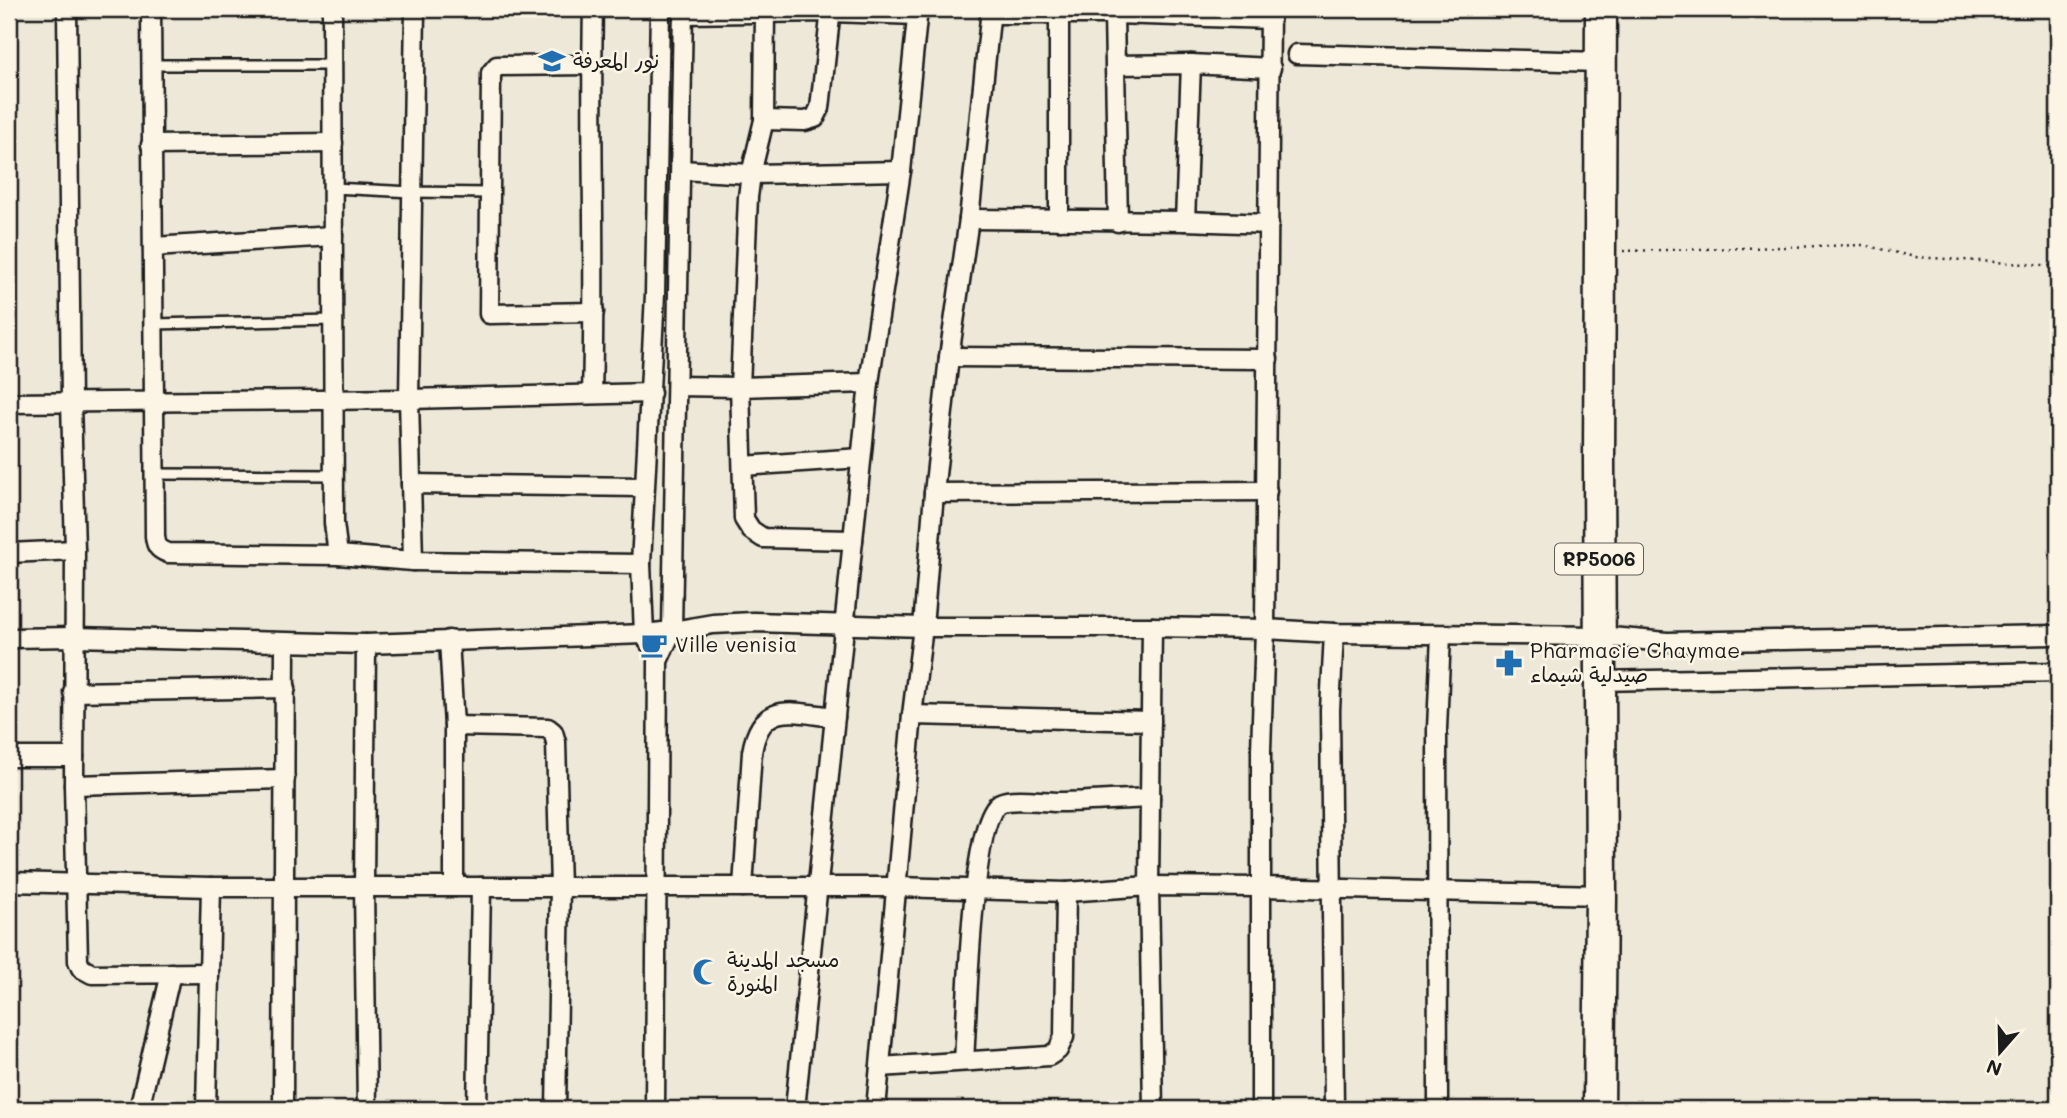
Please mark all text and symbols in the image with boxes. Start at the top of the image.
school or university icon: نور المعرفة [537,46,567,76]
place label: نور المعرفة [573,46,659,74]
road number: RP5006 [1555,544,1643,574]
cafe icon: Ville venisia [639,630,669,660]
place label: Ville venisia [675,630,797,657]
place label: Pharmacie Chaymae صيدلية شيماء [1530,636,1740,687]
pharmacy icon: Pharmacie Chaymae صيدلية شيماء [1494,648,1524,678]
place label: مسجد المدينة المنورة [727,945,839,998]
mosque icon: مسجد المدينة المنورة [691,957,721,987]
north arrow [1966,1016,2036,1086]
text: N [1983,1054,2005,1083]

